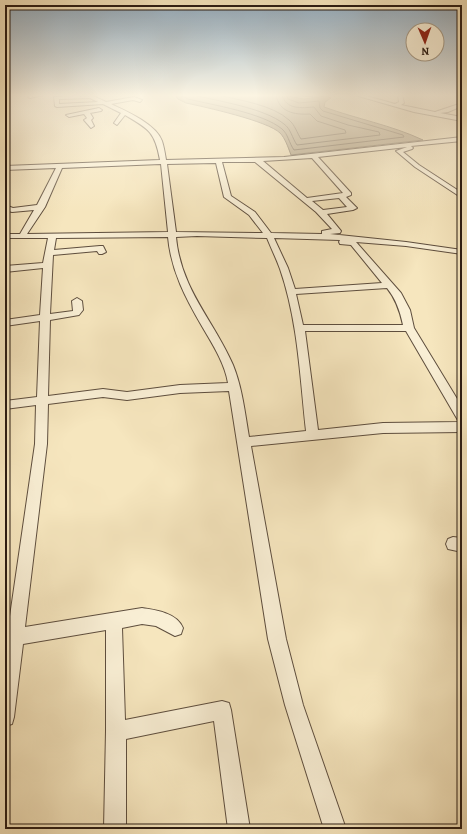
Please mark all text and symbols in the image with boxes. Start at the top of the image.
north arrow [405,22,445,62]
text: N [421,44,430,59]

